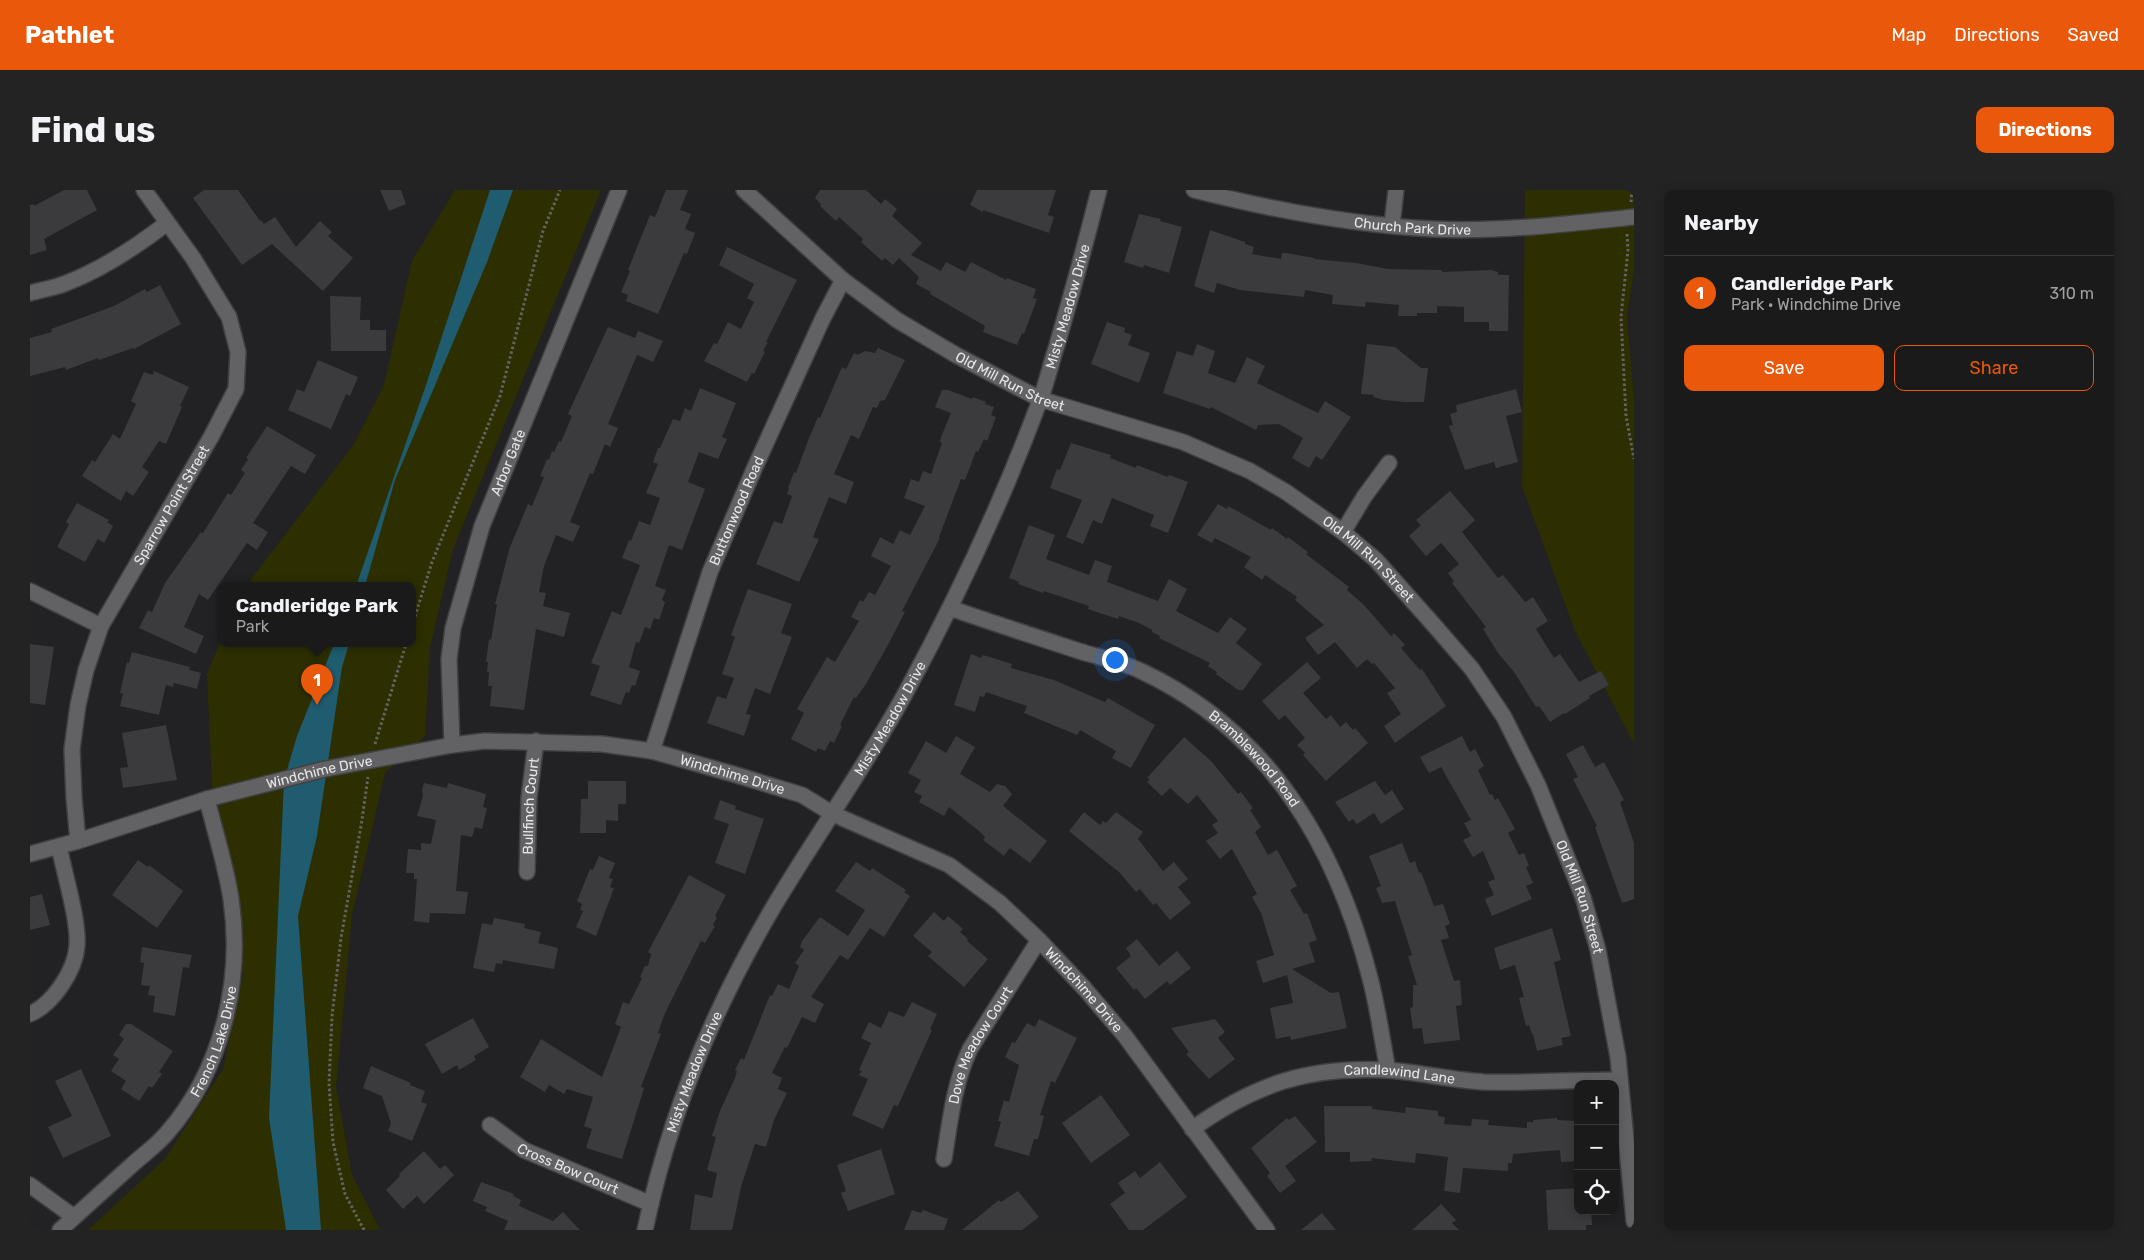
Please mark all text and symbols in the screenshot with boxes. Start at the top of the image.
text: Pathlet [25,21,114,49]
text: Map [1891,24,1926,46]
text: Directions [1954,24,2040,46]
text: Saved [2068,24,2119,46]
button: Directions [1976,107,2114,153]
text: Find us [30,109,155,151]
text: Nearby [1684,210,1759,235]
street label: Church Park Drive [1353,214,1471,239]
street label: Misty Meadow Drive [1042,242,1094,371]
text: Candleridge Park [1731,272,1893,295]
text: 1 [1696,284,1704,303]
text: 310 m [2050,284,2094,303]
text: Park · Windchime Drive [1731,295,1901,314]
button: Save [1684,345,1884,391]
button: Share [1894,345,2094,391]
street label: Old Mill Run Street [952,348,1067,415]
street label: Arbor Gate [487,427,530,498]
street label: Sparrow Point Street [130,442,214,568]
street label: Buttonwood Road [706,453,768,568]
street label: Old Mill Run Street [1319,512,1418,606]
popup [218,582,416,647]
text: Candleridge Park [236,594,398,617]
text: Park [236,617,269,636]
your location [1102,647,1128,673]
street label: Misty Meadow Drive [851,658,930,779]
pin: 1 [301,664,333,705]
street label: Bramblewood Road [1205,707,1303,810]
street label: Windchime Drive [678,751,787,798]
street label: Windchime Drive [264,752,374,793]
street label: Bullfinch Court [519,756,543,855]
street label: Old Mill Run Street [1552,838,1607,956]
street label: Windchime Drive [1041,944,1126,1036]
street label: Dove Meadow Court [945,983,1017,1106]
street label: French Lake Drive [187,985,240,1100]
street label: Misty Meadow Drive [663,1008,726,1135]
street label: Candlewind Lane [1343,1061,1456,1088]
map controls [1574,1080,1619,1215]
button: + [1574,1080,1619,1125]
button: − [1574,1125,1619,1170]
street label: Cross Bow Court [513,1140,622,1198]
button: locate [1574,1170,1619,1215]

